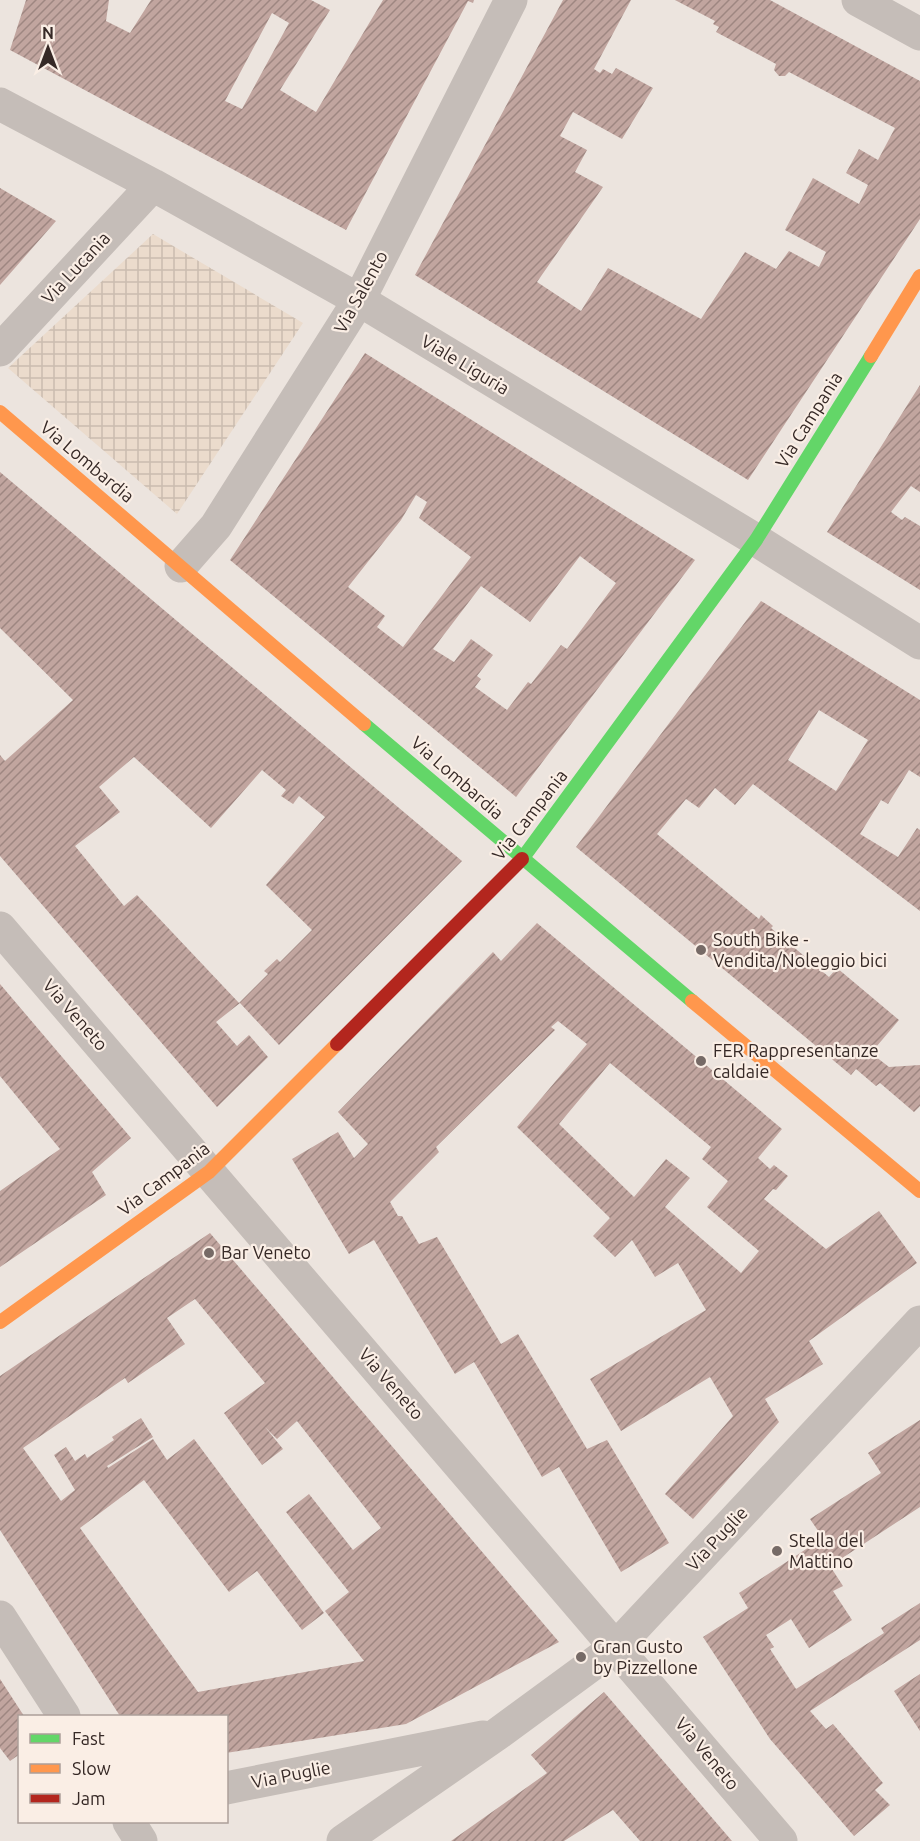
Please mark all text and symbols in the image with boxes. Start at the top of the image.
north arrow [18,18,78,78]
text: N [42,24,54,42]
street label: Via Lucania [37,227,114,307]
street label: Via Salento [329,247,391,336]
street label: Viale Liguria [418,330,513,398]
street label: Via Campania [771,368,846,471]
street label: Via Lombardia [37,416,138,506]
street label: Via Lombardia [407,732,508,823]
street label: Via Campania [488,765,571,864]
place label: South Bike - Vendita/Noleggio bici [713,929,887,970]
marker: South Bike - Vendita/Noleggio bici [694,943,708,957]
street label: Via Veneto [39,974,112,1054]
place label: FER Rappresentanze caldaie [713,1040,879,1081]
marker: FER Rappresentanze caldaie [694,1054,708,1068]
street label: Via Campania [114,1137,213,1219]
place label: Bar Veneto [221,1242,311,1262]
marker: Bar Veneto [202,1246,216,1260]
street label: Via Veneto [355,1343,428,1423]
street label: Via Puglie [682,1502,751,1574]
place label: Stella del Mattino [789,1530,864,1571]
marker: Stella del Mattino [770,1544,784,1558]
place label: Gran Gusto by Pizzellone [593,1636,698,1677]
marker: Gran Gusto by Pizzellone [574,1650,588,1664]
street label: Via Veneto [672,1713,744,1794]
legend [18,1715,228,1823]
text: Fast [72,1728,105,1748]
street label: Via Puglie [250,1757,332,1791]
text: Slow [72,1758,111,1778]
text: Jam [72,1788,106,1808]

